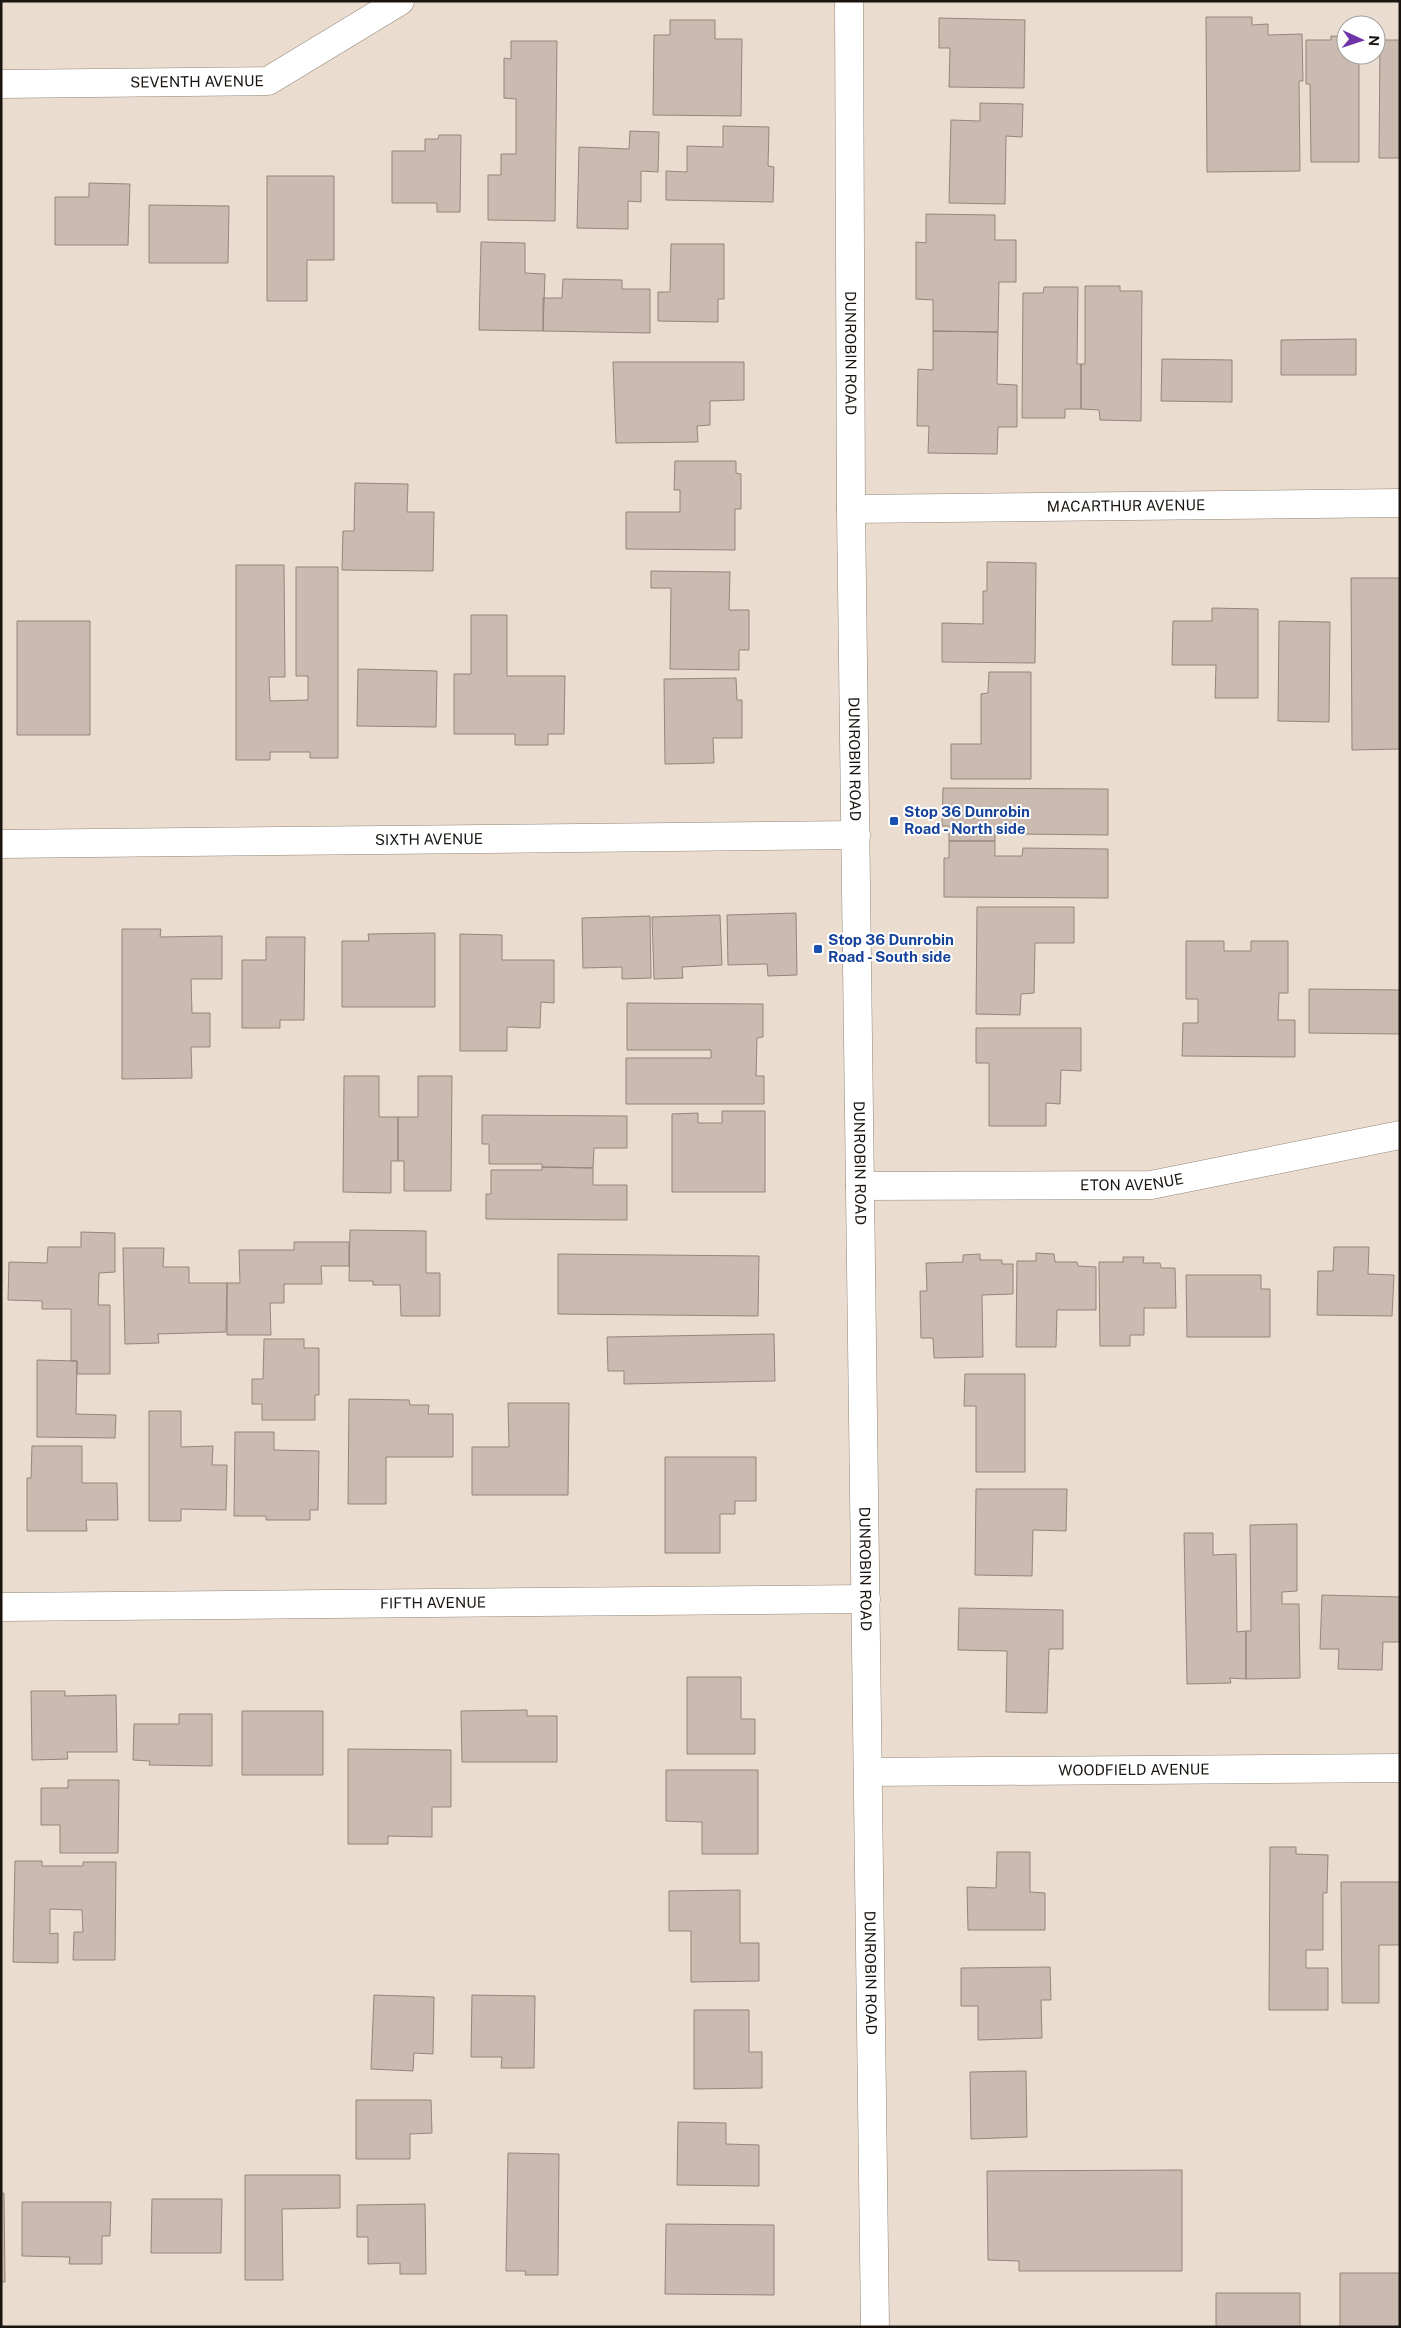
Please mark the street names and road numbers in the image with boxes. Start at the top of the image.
street label: SEVENTH AVENUE [130,72,264,91]
street label: DUNROBIN ROAD [842,291,860,415]
street label: MACARTHUR AVENUE [1047,496,1205,515]
street label: DUNROBIN ROAD [845,697,864,821]
street label: SIXTH AVENUE [375,830,483,848]
street label: DUNROBIN ROAD [851,1101,869,1225]
street label: ETON AVENUE [1080,1170,1185,1193]
street label: DUNROBIN ROAD [856,1507,875,1631]
street label: FIFTH AVENUE [380,1594,486,1611]
street label: WOODFIELD AVENUE [1058,1760,1210,1779]
street label: DUNROBIN ROAD [862,1911,880,2035]

